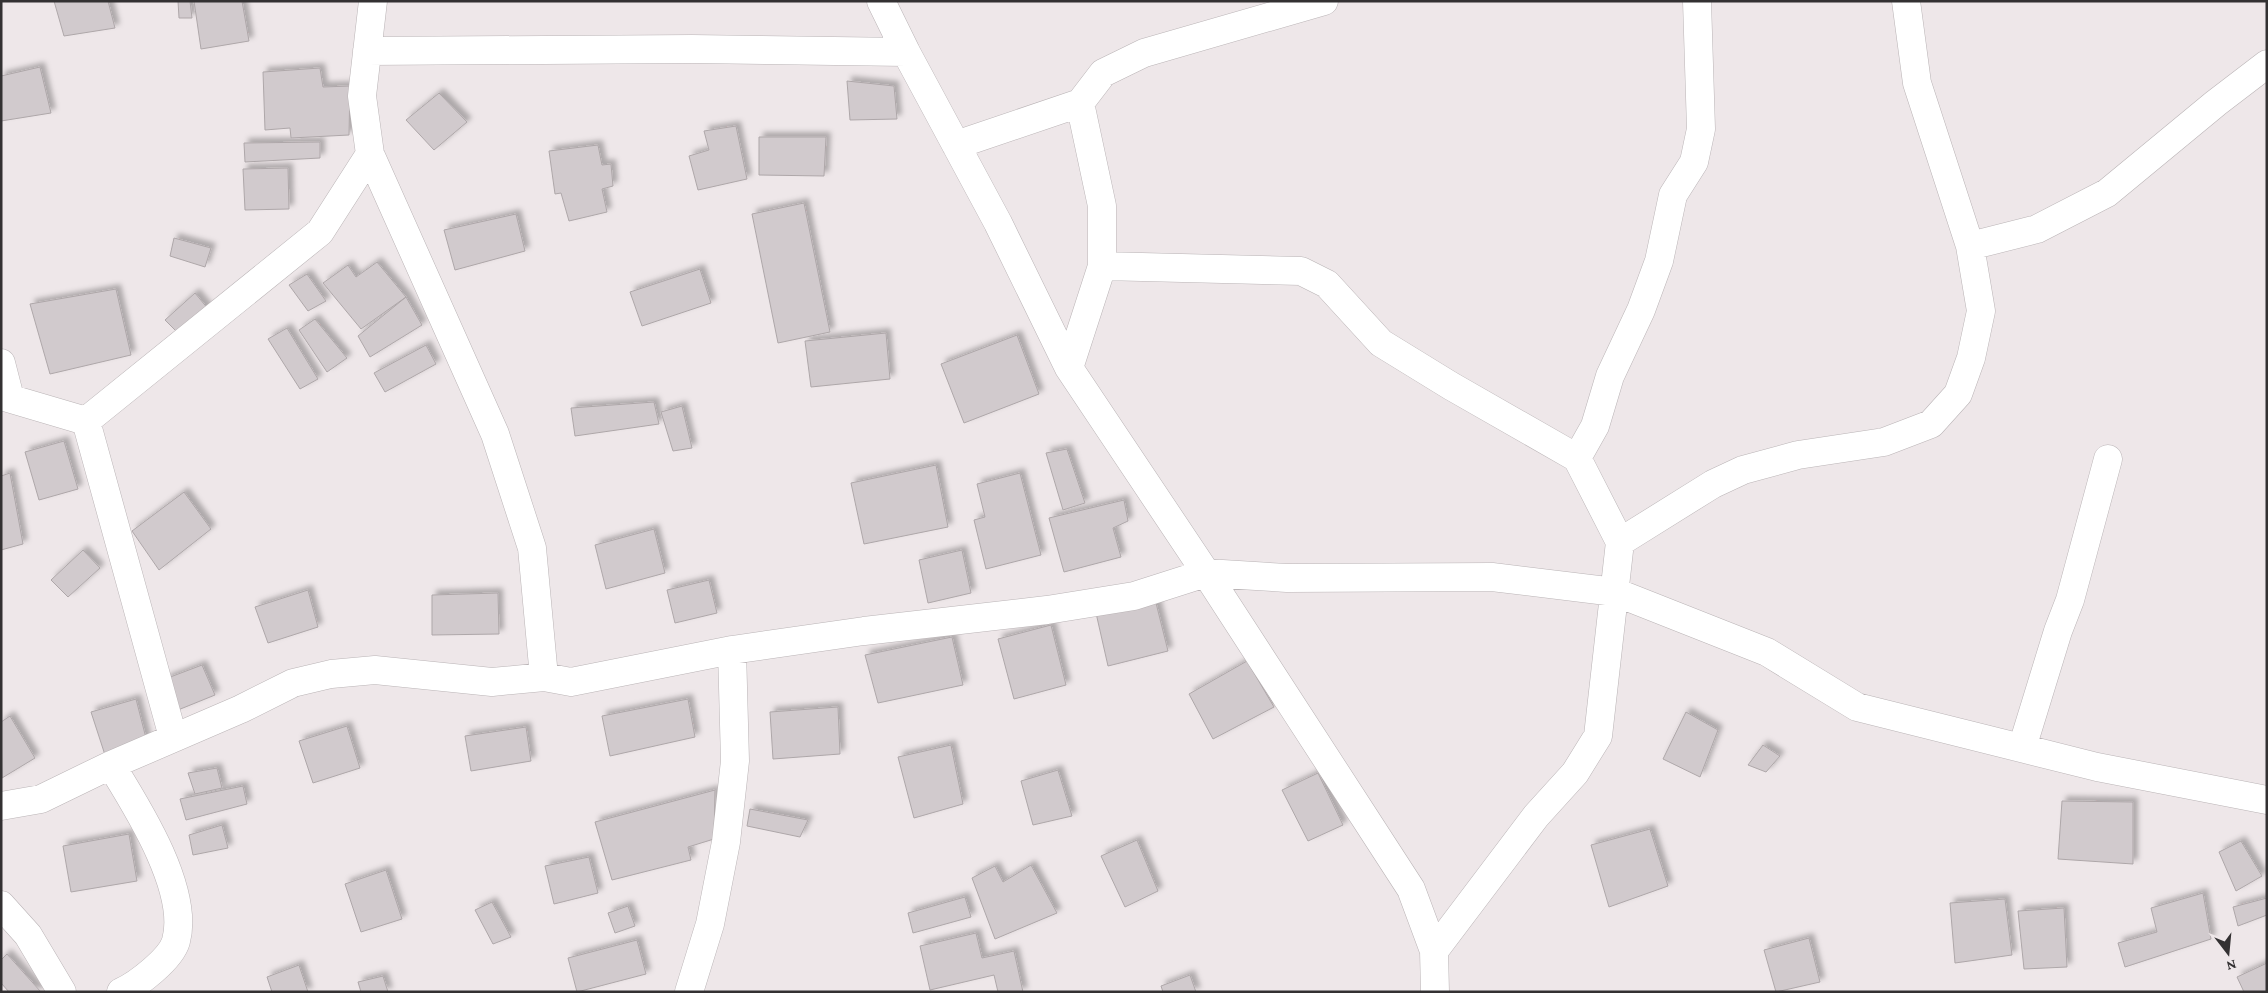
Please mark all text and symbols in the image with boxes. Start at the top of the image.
north arrow [2203,928,2253,978]
text: N [2224,956,2238,975]

